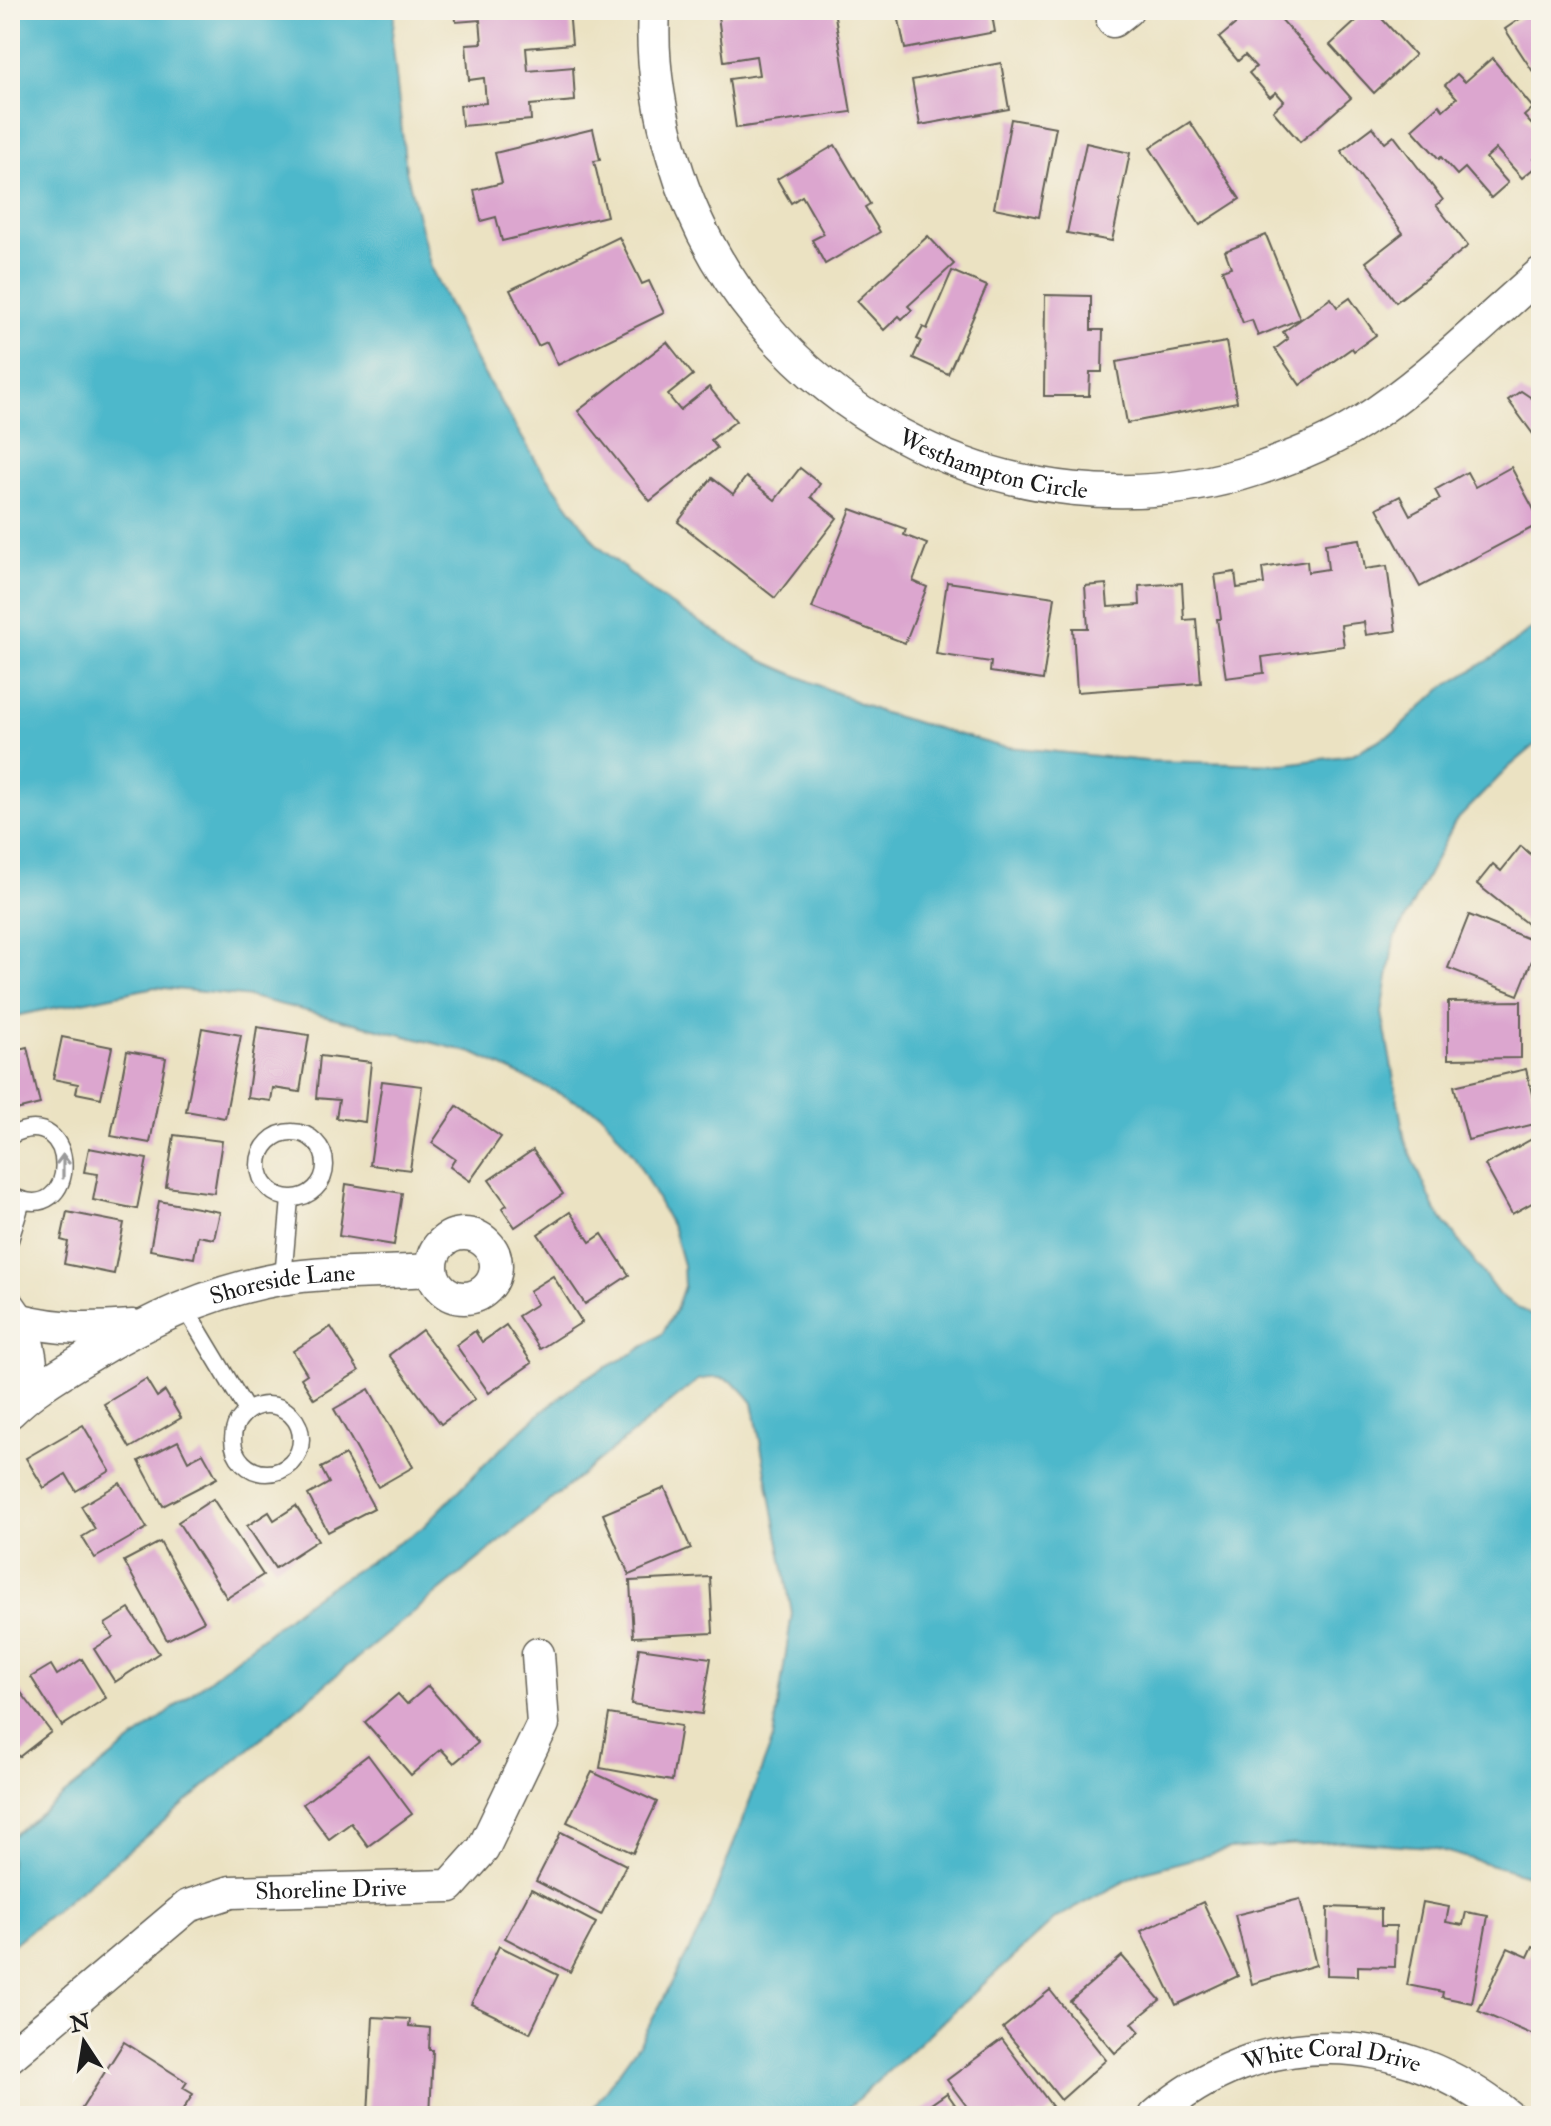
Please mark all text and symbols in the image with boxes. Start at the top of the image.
street label: Westhampton Circle [893,421,1089,505]
one-way arrow [55,1153,71,1179]
street label: Shoreside Lane [206,1257,356,1312]
street label: Shoreline Drive [255,1872,407,1907]
north arrow [44,2002,124,2082]
text: N [67,2008,93,2039]
street label: White Coral Drive [1238,2032,1426,2080]

